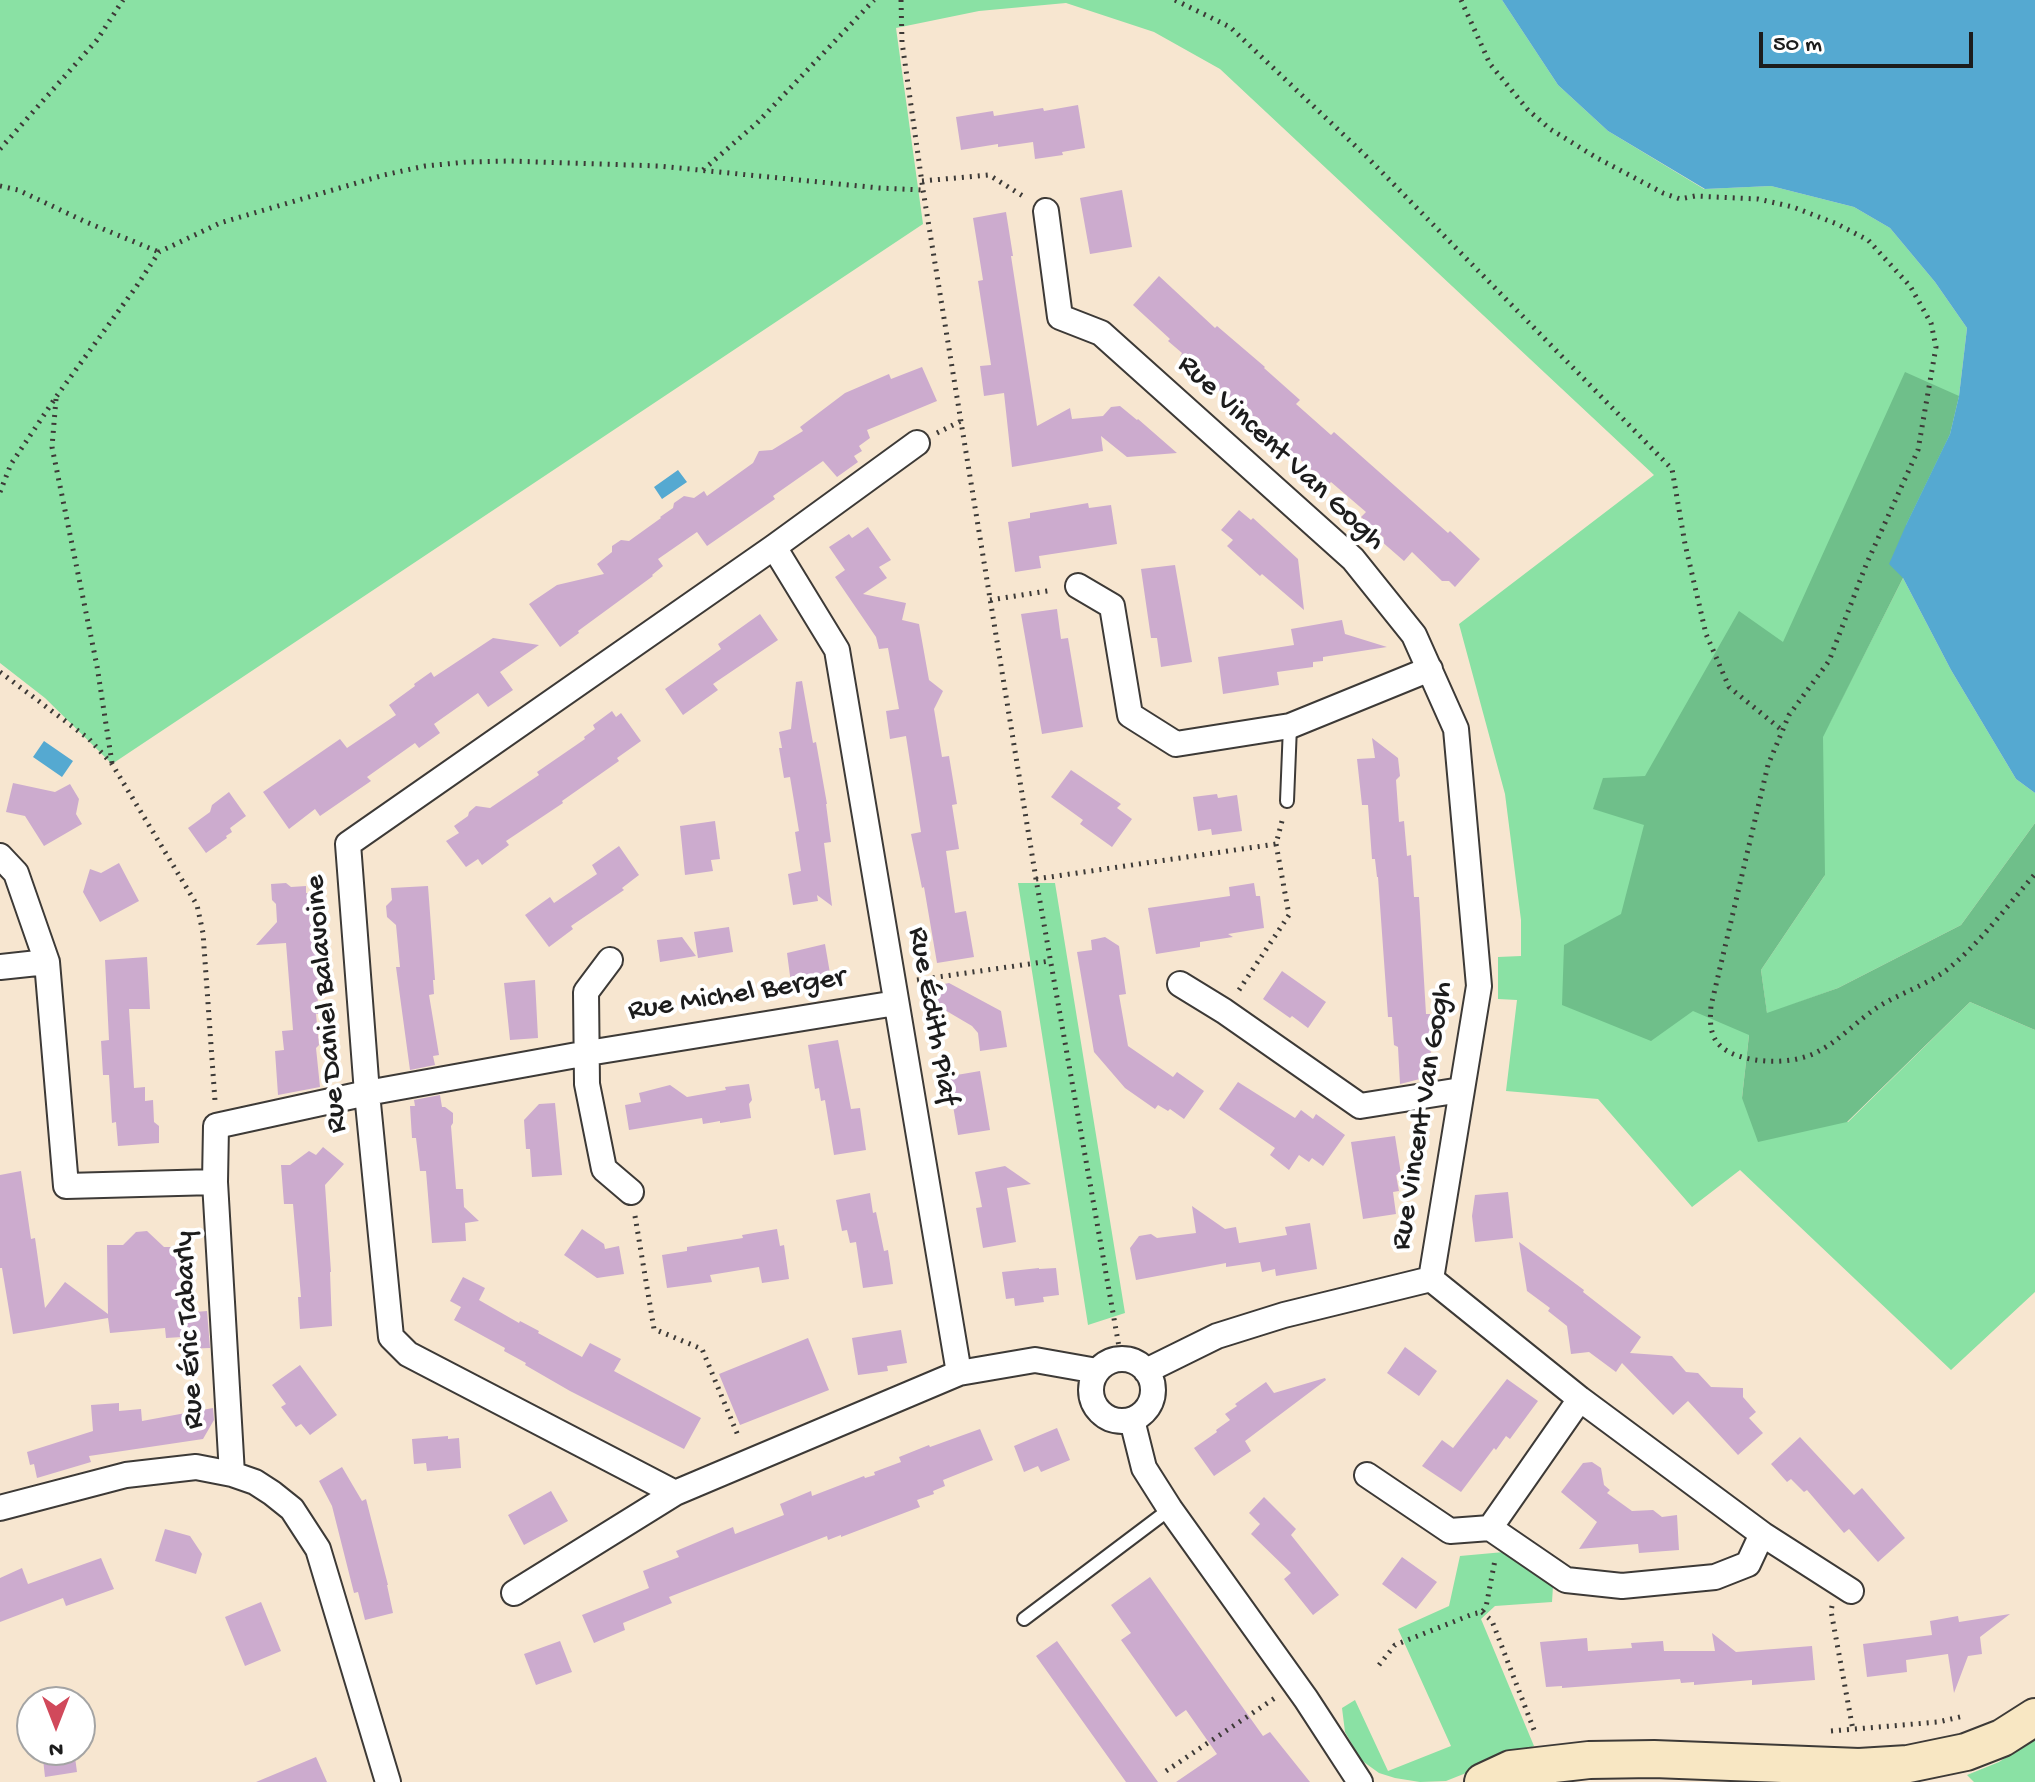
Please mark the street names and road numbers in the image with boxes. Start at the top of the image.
street label: Rue Vincent Van Gogh [1168,348,1392,560]
street label: Rue Daniel Balavoine [299,874,357,1134]
street label: Rue Édith Piaf [898,924,964,1108]
street label: Rue Michel Berger [626,961,848,1031]
street label: Rue Vincent Van Gogh [1385,979,1463,1253]
street label: Rue Éric Tabarly [168,1230,214,1430]

